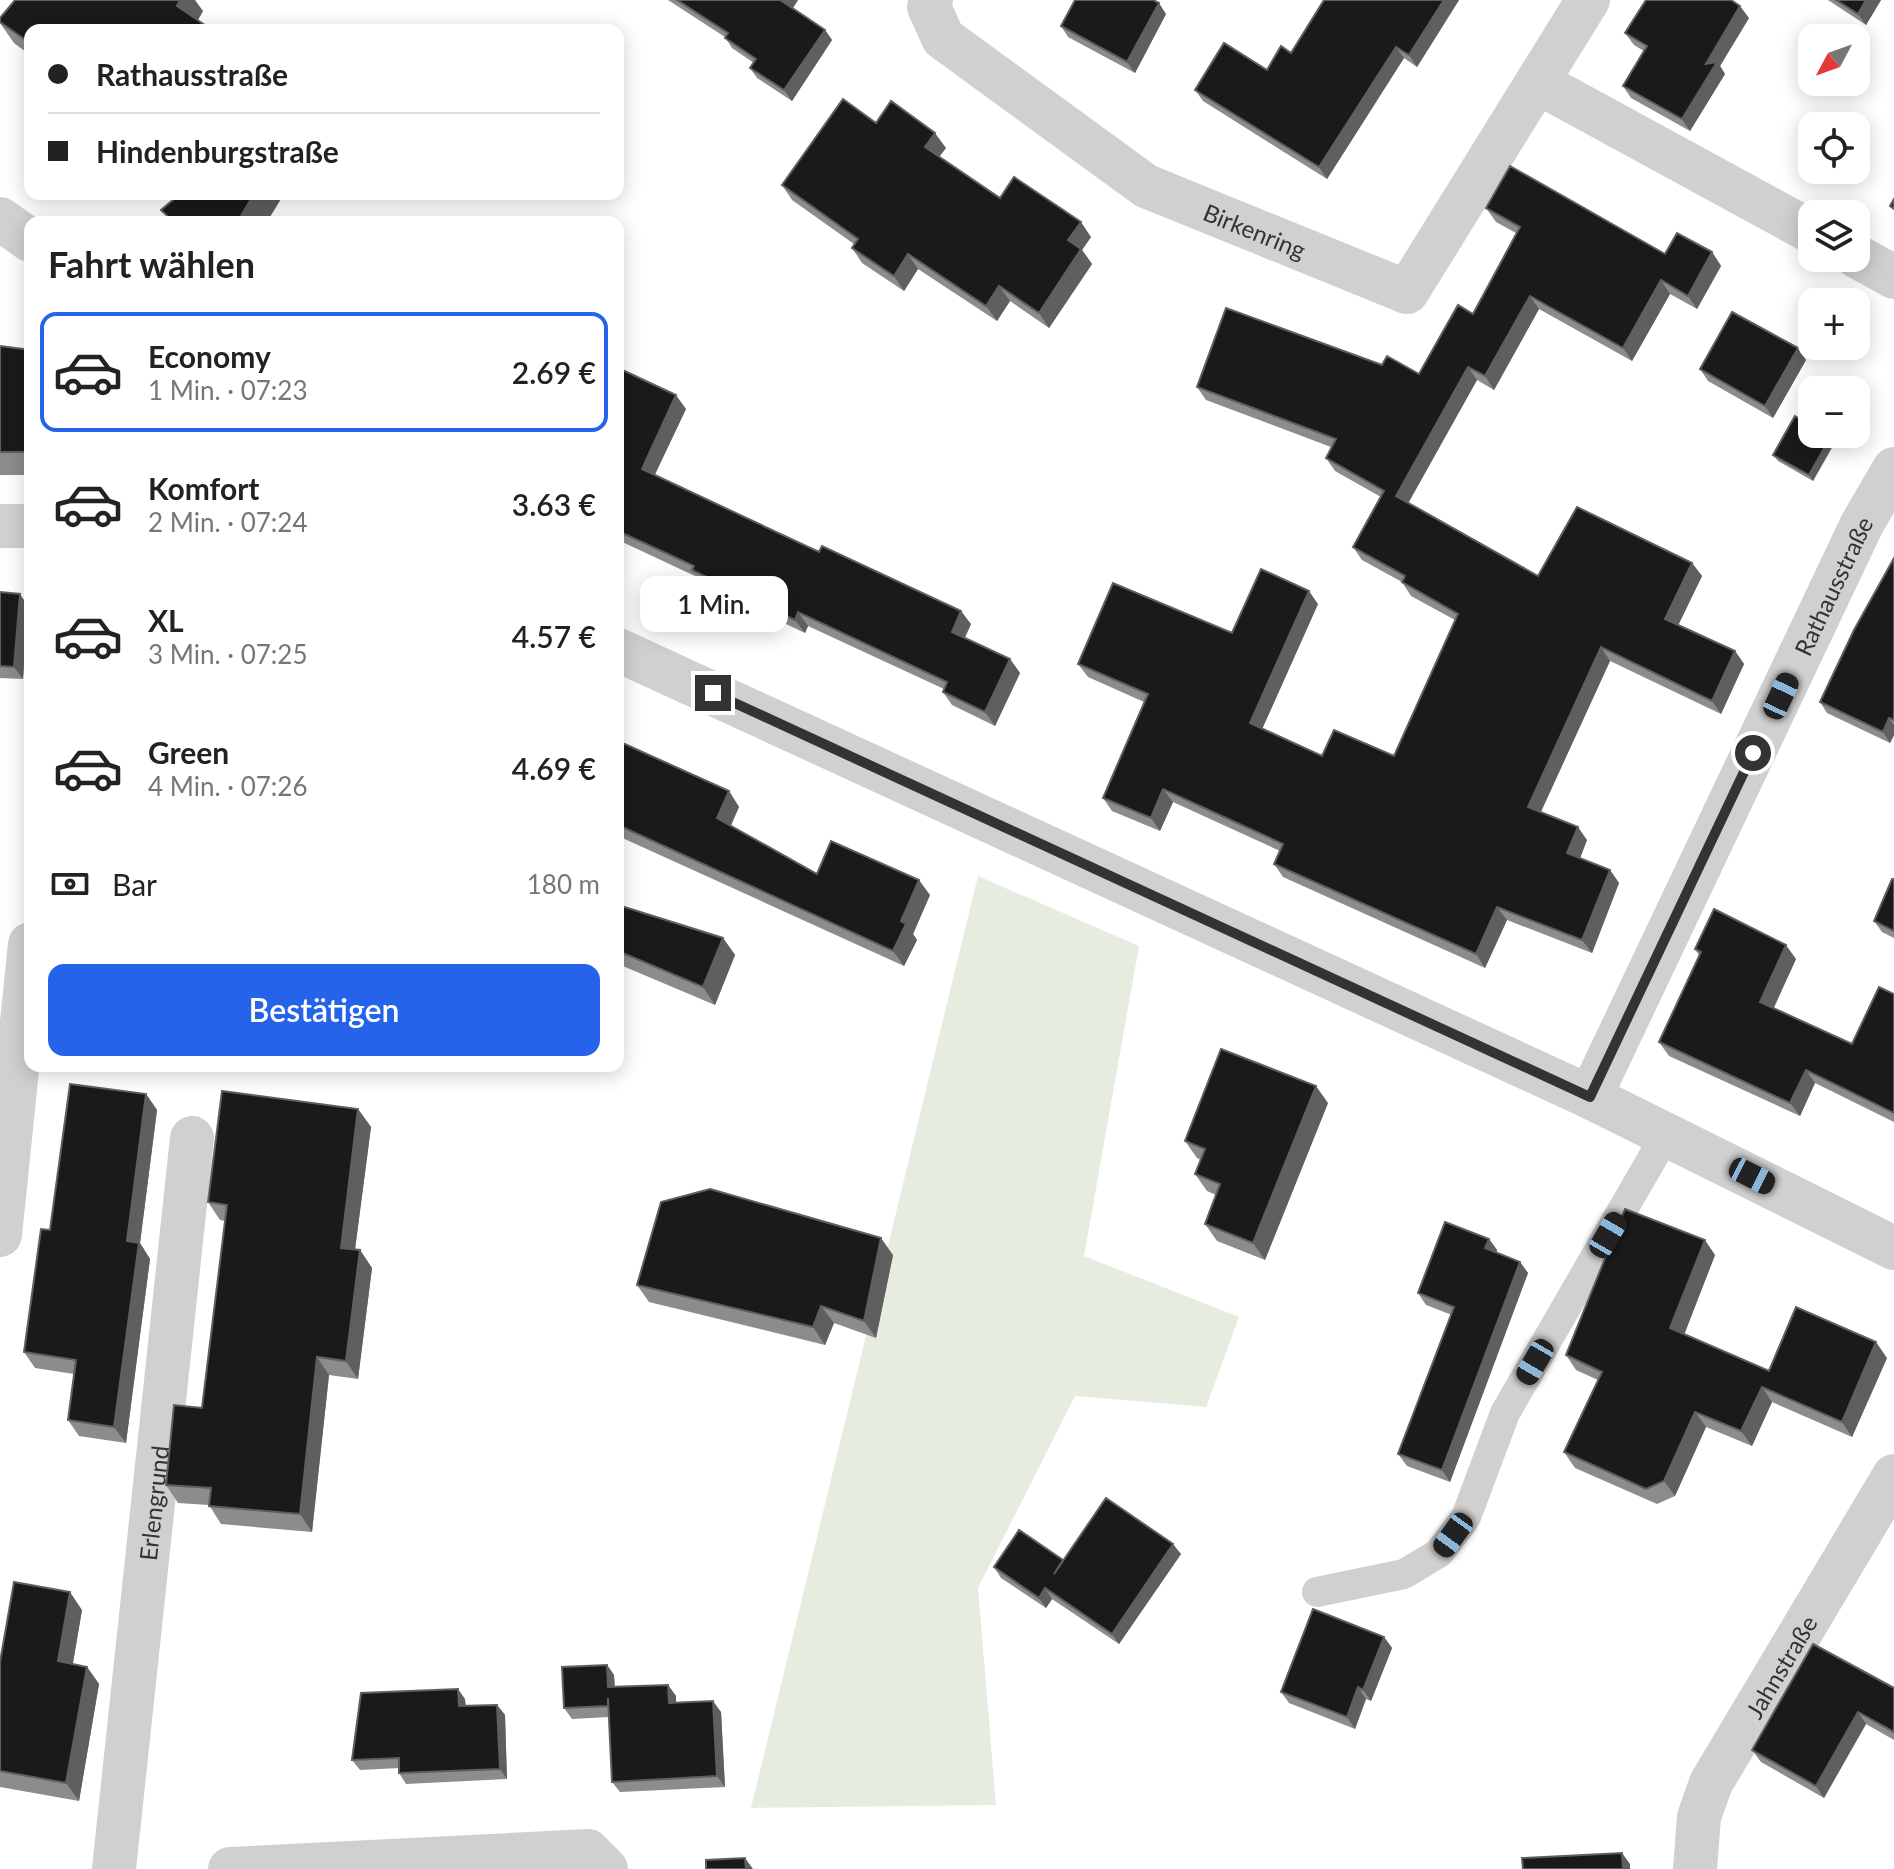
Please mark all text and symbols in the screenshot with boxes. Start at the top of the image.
north arrow [1798,24,1870,96]
map controls [1798,24,1870,448]
text: Rathausstraße [96,56,288,92]
button: locate [1798,112,1870,184]
text: Hindenburgstraße [96,133,339,169]
street label: Birkenring [1199,196,1310,264]
button: layers [1798,200,1870,272]
text: Fahrt wählen [48,242,255,286]
button: + [1798,288,1870,360]
icon: car [52,336,124,408]
text: Economy [148,338,271,374]
text: 2.69 € [512,354,596,390]
text: 1 Min. · 07:23 [148,374,307,406]
button: − [1798,376,1870,448]
icon: car [52,468,124,540]
text: Komfort [148,470,259,506]
text: 3.63 € [512,486,596,522]
text: 2 Min. · 07:24 [148,506,307,538]
street label: Rathausstraße [1787,511,1878,660]
callout: 1 Min. [639,577,787,633]
text: 1 Min. [678,588,750,620]
icon: car [52,600,124,672]
text: XL [148,602,184,638]
text: 4.57 € [512,618,596,654]
text: 3 Min. · 07:25 [148,638,307,670]
car [1760,669,1802,723]
route end [695,675,731,711]
icon: car [52,732,124,804]
text: Green [148,734,229,770]
route start [1735,735,1771,771]
text: 4.69 € [512,750,596,786]
text: 4 Min. · 07:26 [148,770,307,802]
icon: cash [48,862,92,906]
text: Bar [112,866,157,902]
text: 180 m [527,868,600,900]
button: Bestätigen [48,964,600,1056]
car [1725,1154,1779,1198]
car [1586,1208,1630,1262]
car [1513,1335,1557,1389]
street label: Erlengrund [132,1444,174,1562]
car [1429,1509,1477,1561]
street label: Jahnstraße [1739,1610,1822,1723]

